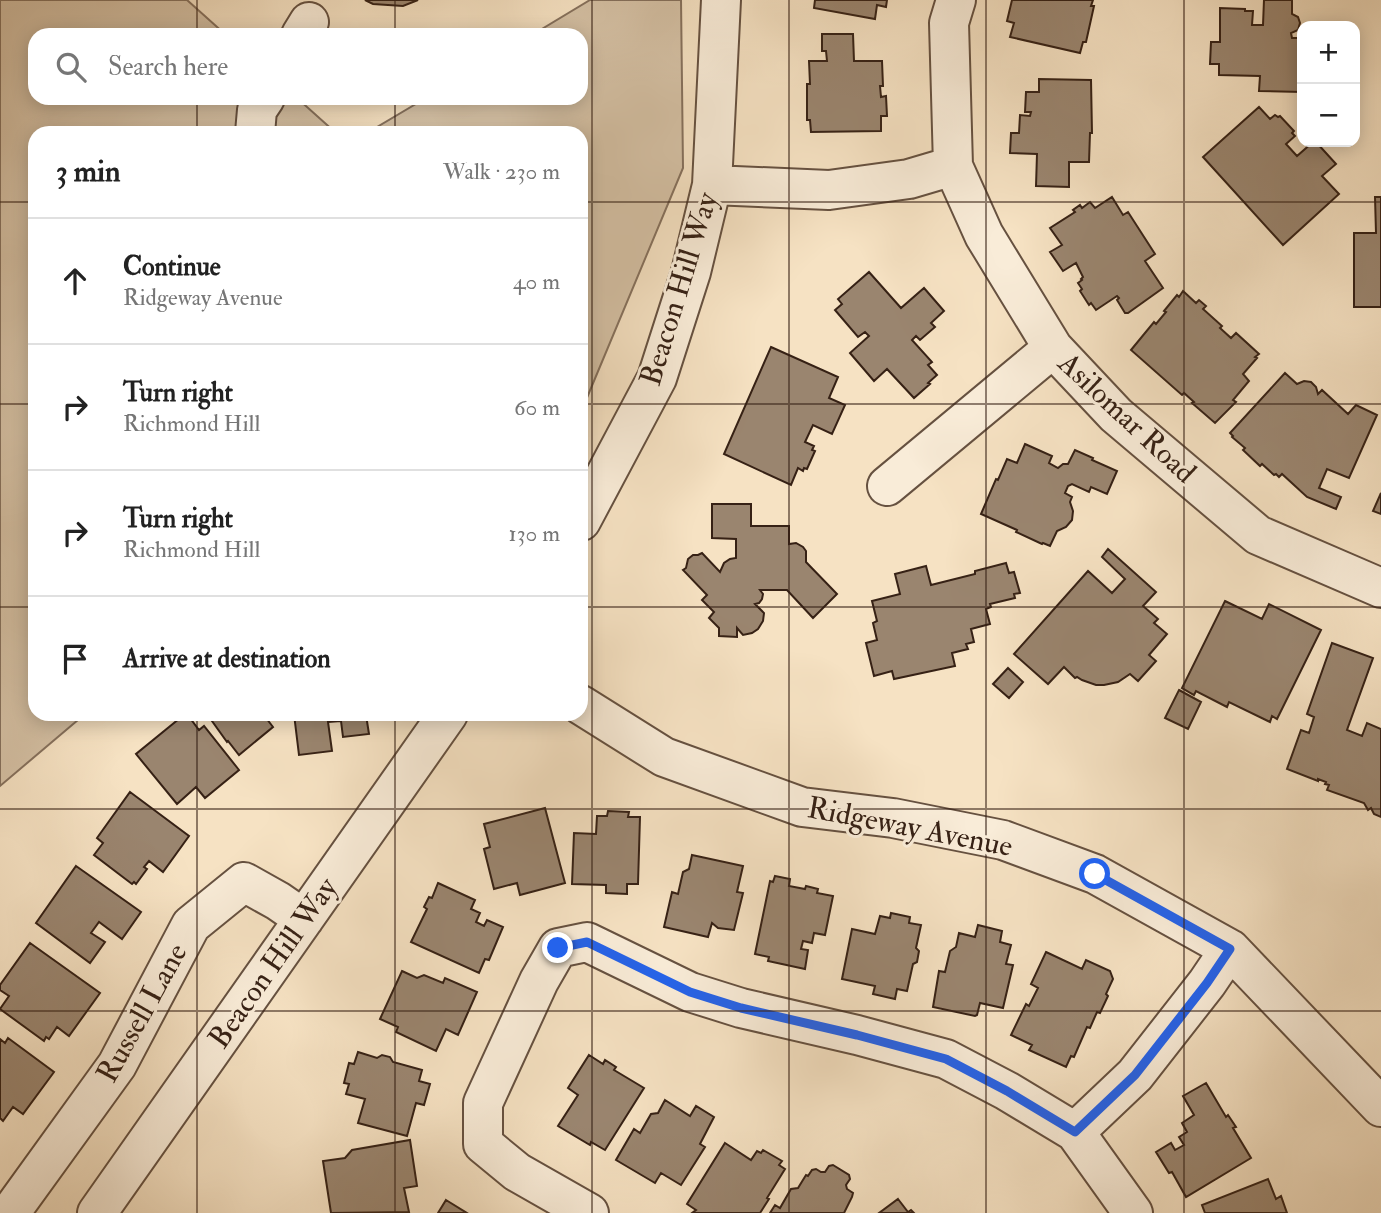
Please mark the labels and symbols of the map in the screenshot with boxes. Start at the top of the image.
street label: Beacon Hill Way [632,187,726,390]
street label: Asilomar Road [1050,344,1204,491]
street label: Ridgeway Avenue [804,789,1016,865]
route start [1079,858,1110,889]
street label: Beacon Hill Way [200,870,346,1056]
route end [542,932,573,963]
street label: Russell Lane [89,937,195,1089]

